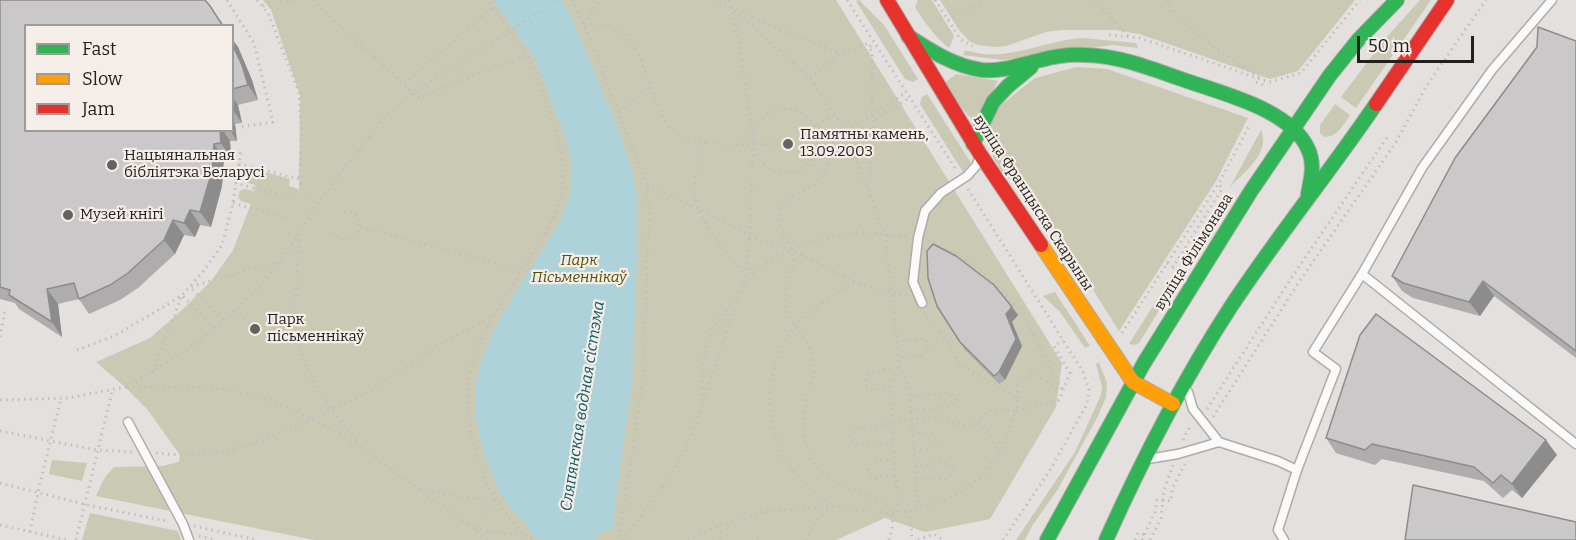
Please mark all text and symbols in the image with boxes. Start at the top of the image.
legend [24,24,234,132]
scale bar [1360,24,1477,62]
text: 50 m [1368,35,1410,57]
text: Fast [82,38,117,60]
text: Slow [82,68,122,90]
text: Jam [82,98,115,120]
street label: вуліца Францыска Скарыны [969,112,1097,294]
place label: Памятны камень, 13.09.2003 [800,126,929,161]
marker: Памятны камень, 13.09.2003 [781,137,795,151]
place label: Нацыянальная бібліятэка Беларусі [124,147,265,182]
marker: Нацыянальная бібліятэка Беларусі [105,158,119,172]
street label: вуліца Філімонава [1151,190,1237,314]
place label: Музей кнігі [80,206,164,224]
marker: Музей кнігі [61,208,75,222]
park label: Парк Пісьменнікаў [531,252,627,287]
water label: Сляпянская водная сістэма [557,300,609,512]
place label: Парк пісьменнікаў [267,311,364,346]
marker: Парк пісьменнікаў [248,322,262,336]

